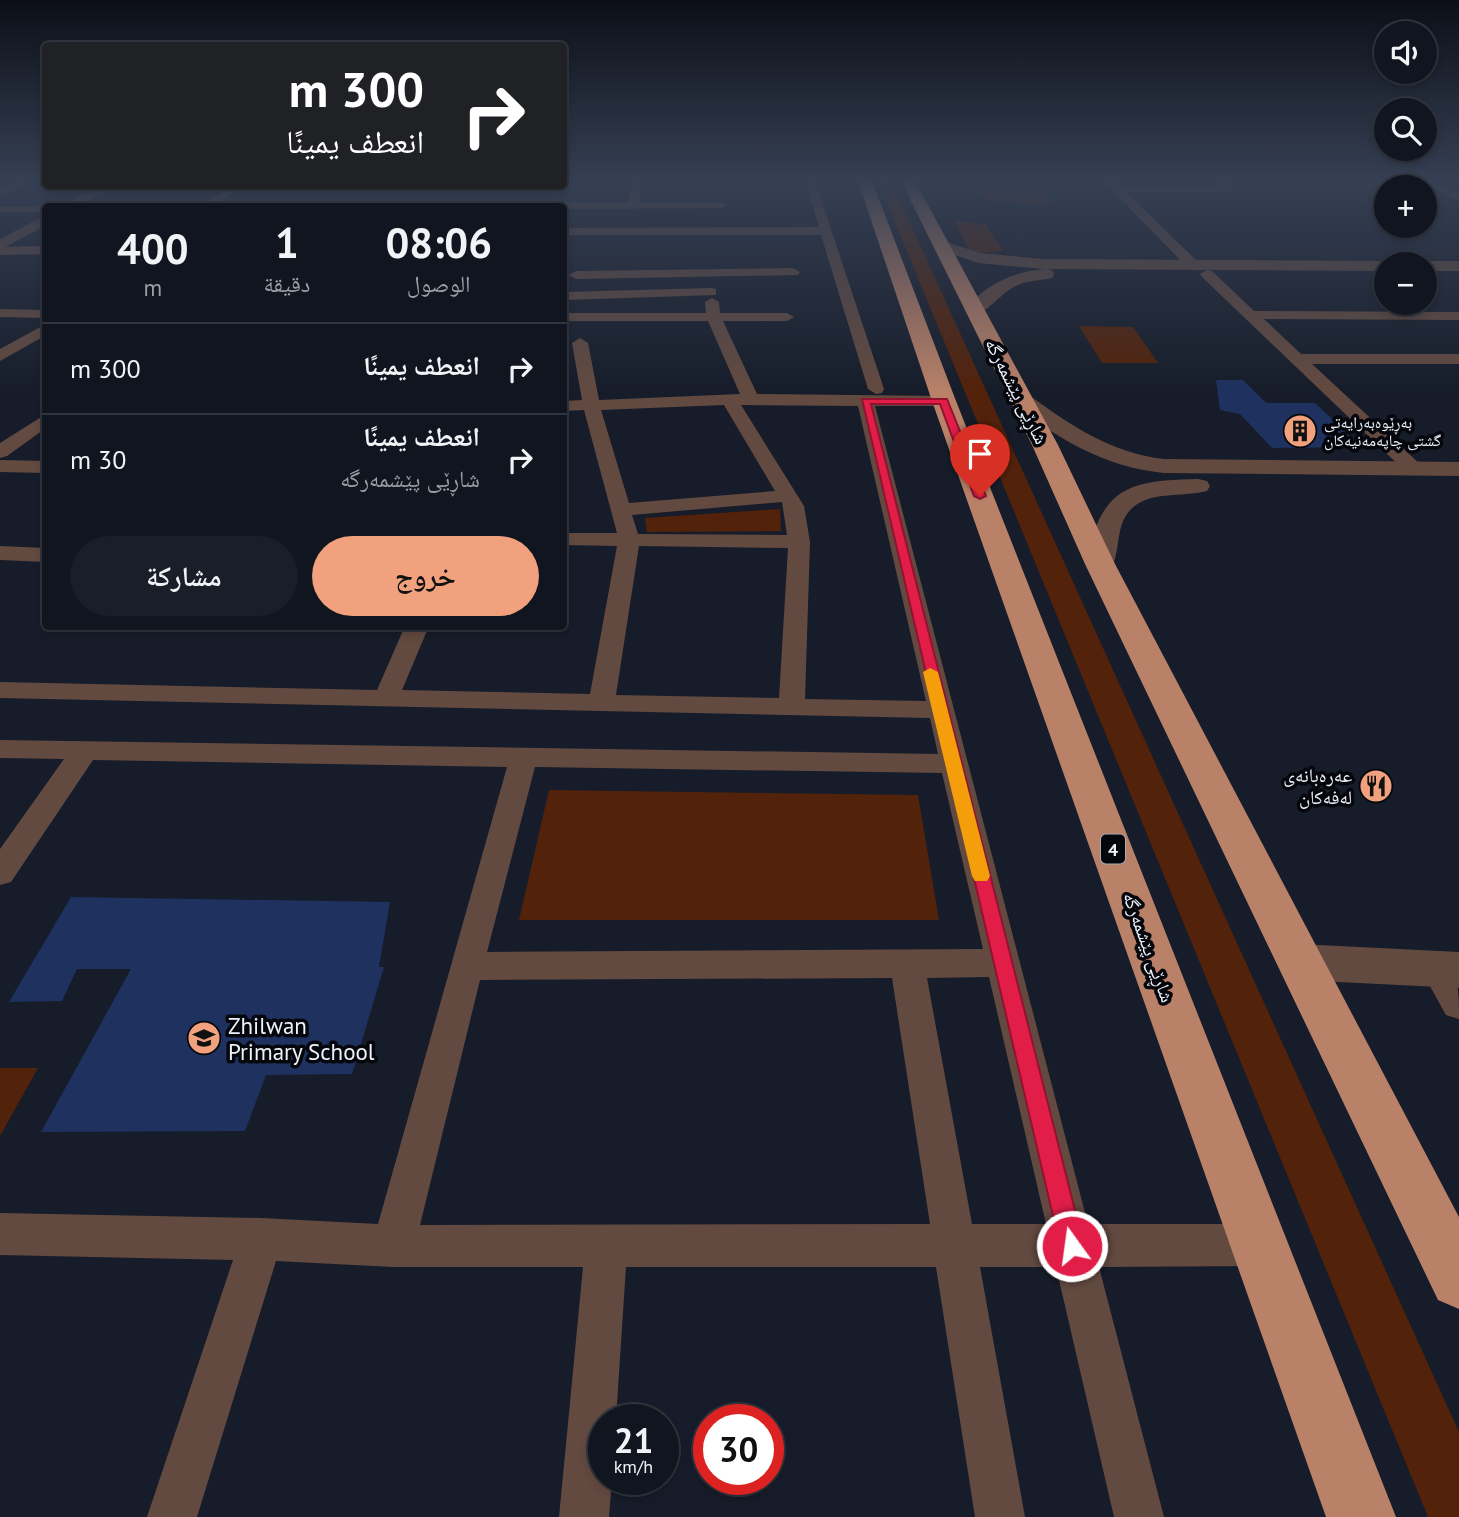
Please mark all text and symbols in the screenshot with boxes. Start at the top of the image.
map controls [1374,21,1437,315]
button: sound [1374,21,1437,84]
text: 300 m [289,57,424,121]
icon: right [448,70,539,161]
button: search [1374,98,1437,161]
text: انعطف يمينًا [286,120,424,162]
button: + [1374,175,1437,238]
text: 1 [275,215,299,270]
text: 08:06 [385,215,492,270]
text: 400 [117,221,189,276]
button: − [1374,252,1437,315]
text: دقيقة [264,269,310,298]
text: الوصول [407,269,471,298]
text: m [143,273,162,302]
street label: شاڕێی پێشمەرگە [977,334,1054,449]
text: انعطف يمينًا [363,349,480,382]
icon: right [501,350,539,388]
text: 300 m [70,352,141,385]
building icon: بەڕێوەبەرایەتی گشتی چاپەمەنیەکان [1281,412,1319,450]
place label: بەڕێوەبەرایەتی گشتی چاپەمەنیەکان [1324,412,1442,451]
text: انعطف يمينًا [363,420,480,453]
pin [950,424,1010,496]
icon: arrive [961,435,999,473]
icon: right [501,441,539,479]
text: 30 m [70,443,126,476]
text: شاڕێی پێشمەرگە [340,464,480,493]
button: مشاركة [70,536,298,616]
button: خروج [312,536,539,616]
place label: عەرەبانەی لەفەکان [1283,763,1352,809]
restaurant icon: عەرەبانەی لەفەکان [1357,767,1395,805]
road number: 4 [1101,834,1125,864]
street label: شاڕێی پێشمەرگە [1115,889,1180,1006]
place label: Zhilwan Primary School [228,1011,375,1066]
school or university icon: Zhilwan Primary School [185,1019,223,1057]
position arrow [1035,1209,1109,1283]
speed limit sign: 30 [693,1404,784,1495]
text: 21 [614,1417,653,1463]
text: km/h [614,1455,653,1478]

